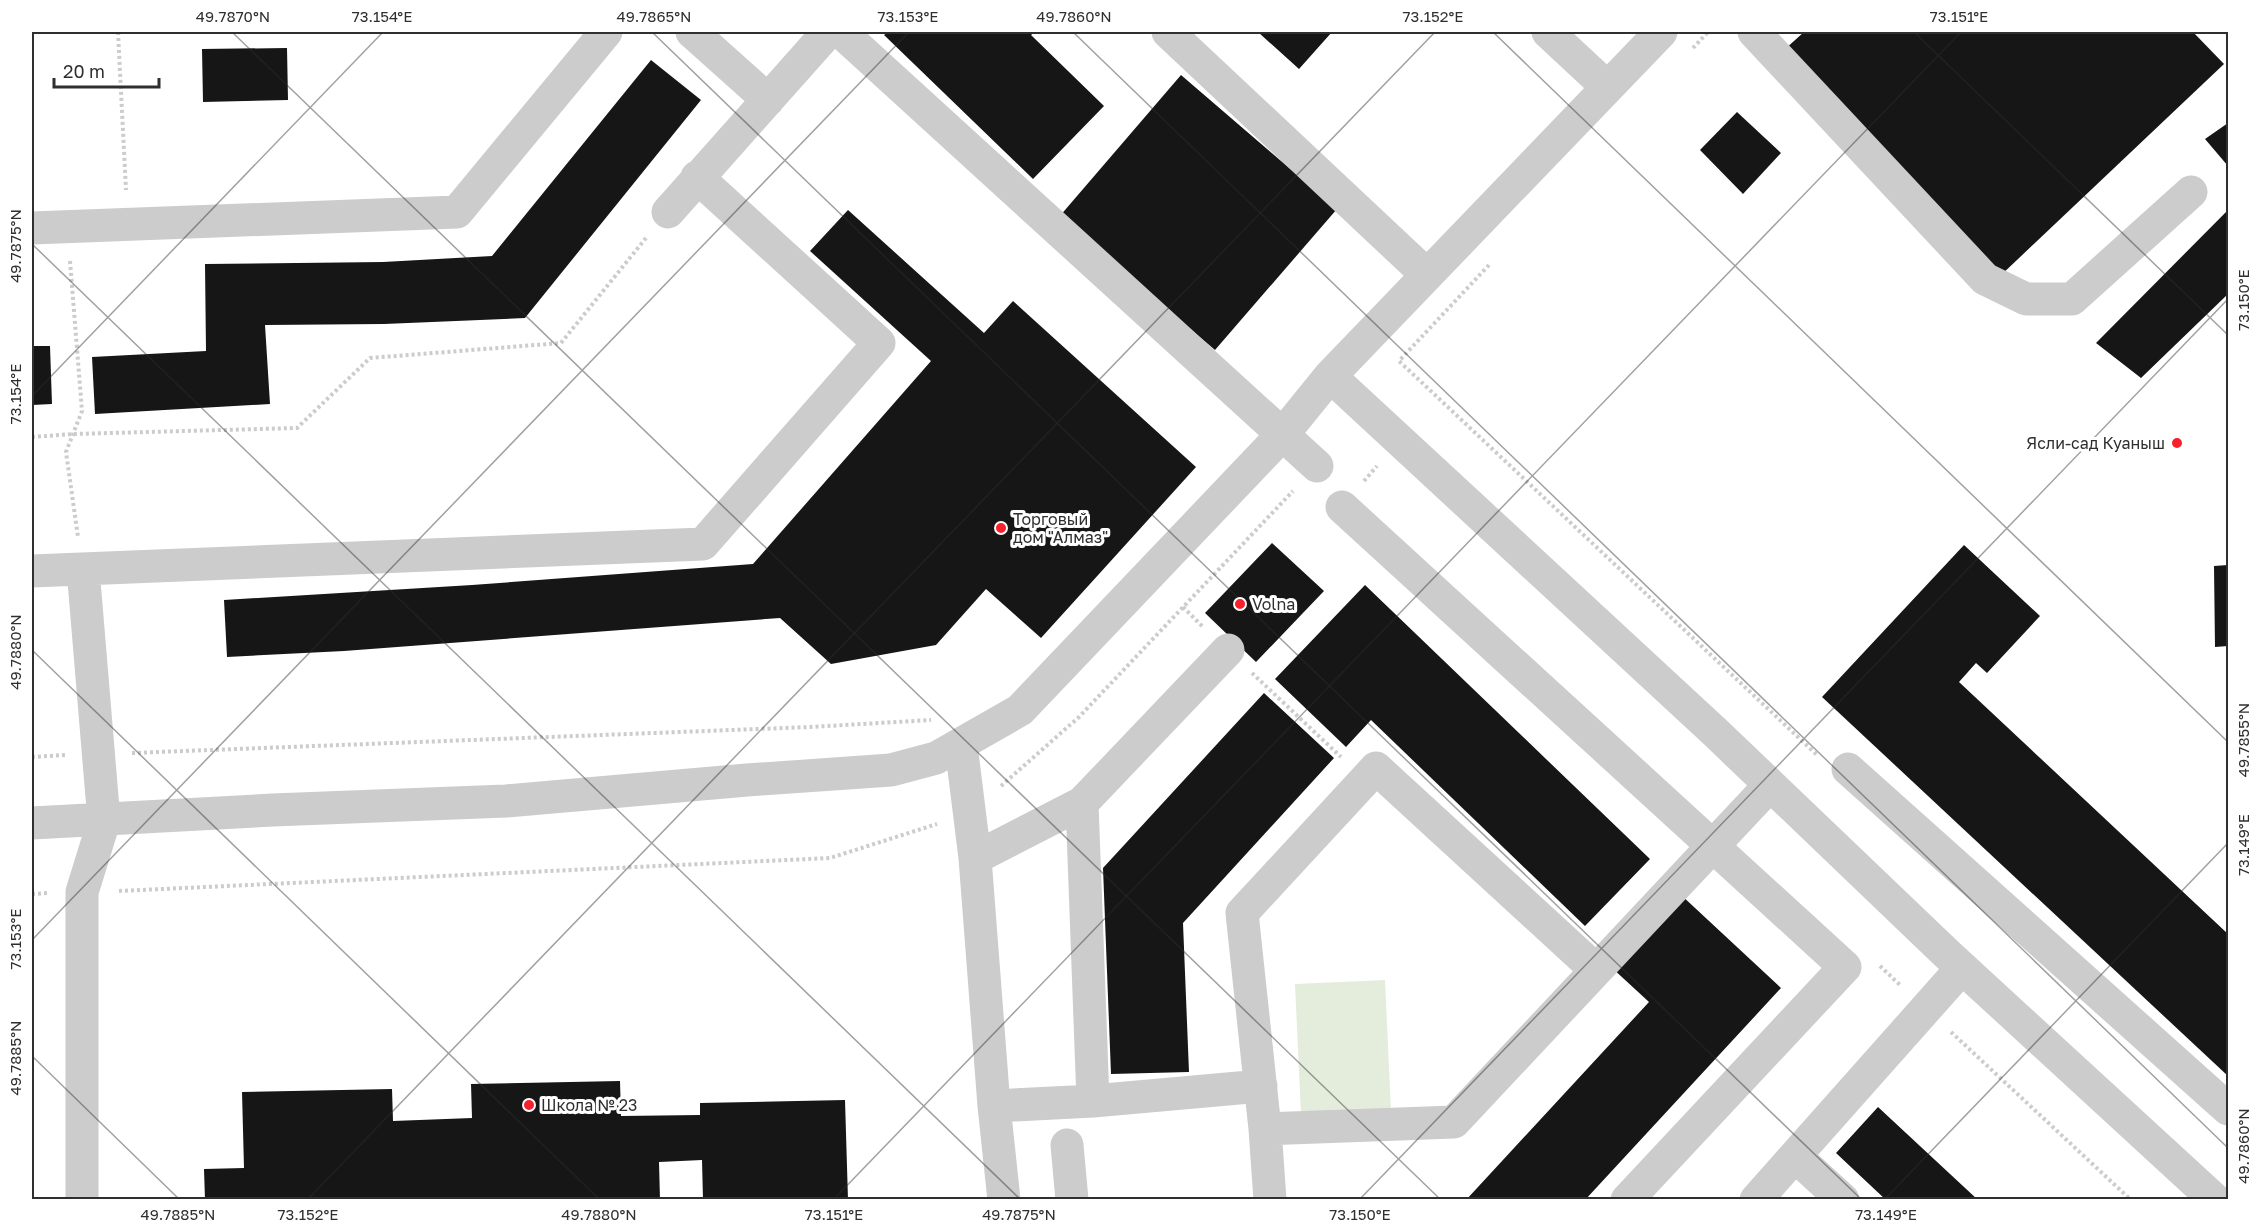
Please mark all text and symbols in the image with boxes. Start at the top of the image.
text: 49.7870°N [196,7,270,25]
text: 73.154°E [352,7,412,25]
text: 49.7865°N [617,7,691,25]
text: 73.153°E [878,7,938,25]
text: 49.7860°N [1036,7,1112,25]
text: 73.152°E [1403,7,1463,25]
text: 73.151°E [1930,7,1988,25]
scale bar [54,51,159,89]
text: 20 m [63,60,105,82]
text: 49.7875°N [6,209,24,283]
text: 73.150°E [2234,269,2252,331]
text: 73.154°E [6,364,24,424]
place label: Ясли-сад Куаныш [2026,433,2165,453]
marker: Ясли-сад Куаныш [2170,436,2184,450]
place label: Торговый дом "Алмаз" [1013,509,1108,547]
marker: Торговый дом "Алмаз" [994,521,1008,535]
place label: Volna [1252,594,1295,614]
marker: Volna [1233,597,1247,611]
text: 49.7880°N [6,614,24,690]
text: 49.7855°N [2234,703,2252,777]
text: 73.149°E [2234,814,2252,876]
text: 73.153°E [6,909,24,969]
text: 49.7885°N [6,1021,24,1095]
place label: Школа № 23 [541,1095,637,1115]
marker: Школа № 23 [522,1098,536,1112]
text: 49.7860°N [2234,1108,2252,1184]
text: 49.7885°N [141,1205,215,1223]
text: 73.152°E [278,1205,338,1223]
text: 49.7880°N [561,1205,637,1223]
text: 73.151°E [805,1205,863,1223]
text: 49.7875°N [982,1205,1056,1223]
text: 73.150°E [1329,1205,1391,1223]
text: 73.149°E [1855,1205,1917,1223]

